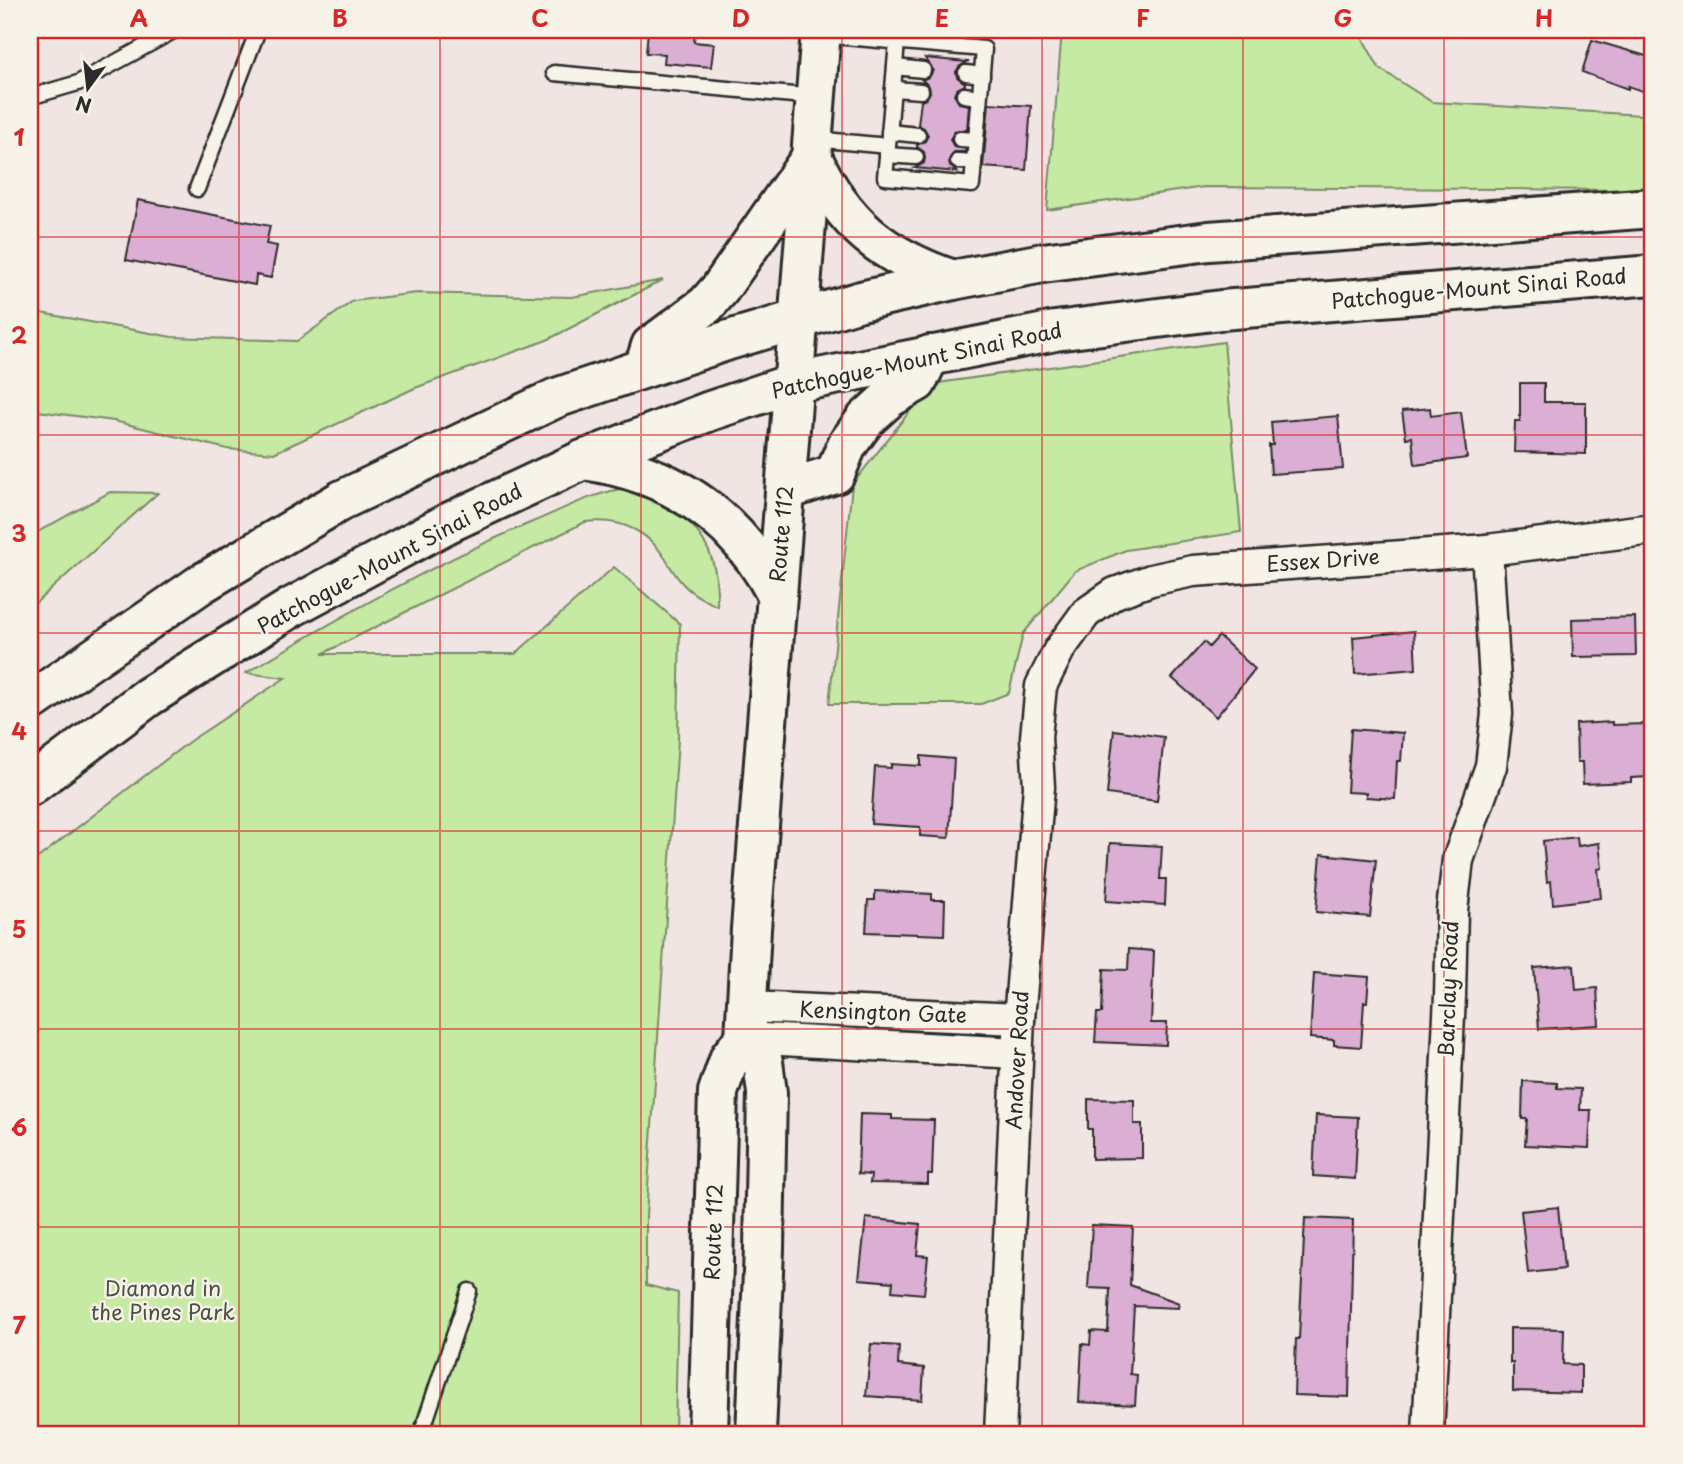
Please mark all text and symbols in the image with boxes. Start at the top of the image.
text: A [130,0,148,35]
text: B [332,0,348,35]
text: C [531,0,549,35]
text: D [732,0,750,35]
text: E [935,0,949,35]
text: F [1136,0,1150,35]
text: G [1334,0,1352,35]
text: H [1535,0,1553,35]
north arrow [52,52,122,122]
text: N [72,90,94,121]
text: 1 [14,119,25,154]
street label: Patchogue-Mount Sinai Road [1330,258,1628,316]
street label: Patchogue-Mount Sinai Road [768,313,1065,405]
text: 2 [11,317,27,352]
street label: Patchogue-Mount Sinai Road [251,474,527,641]
street label: Route 112 [760,484,800,584]
text: 3 [11,515,27,550]
street label: Essex Drive [1265,539,1381,579]
text: 4 [11,713,27,748]
text: 5 [12,911,26,946]
street label: Barclay Road [1429,920,1465,1058]
street label: Andover Road [996,989,1036,1130]
street label: Kensington Gate [799,992,967,1030]
text: 6 [11,1109,27,1144]
street label: Route 112 [694,1183,730,1281]
park label: Diamond in the Pines Park [91,1271,235,1327]
text: 7 [12,1307,26,1342]

